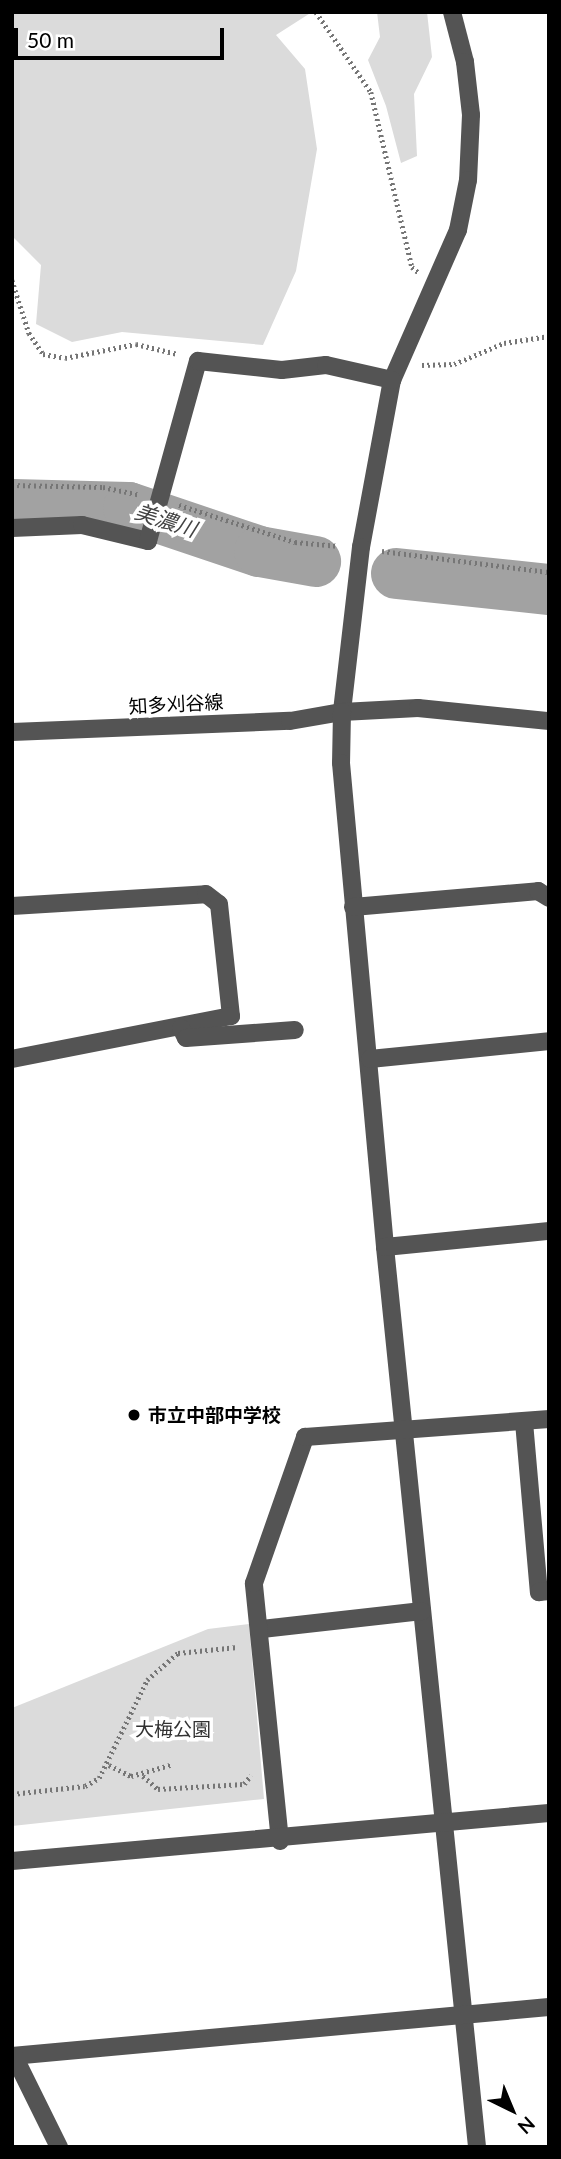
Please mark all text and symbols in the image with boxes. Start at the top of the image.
scale bar [18,14,228,58]
text: 50 m [27,27,74,52]
water label: 美濃川 [132,498,200,542]
street label: 知多刈谷線 [128,690,224,718]
place label: 市立中部中学校 [148,1404,281,1426]
marker: 市立中部中学校 [126,1407,142,1423]
park label: 大梅公園 [135,1718,211,1740]
north arrow [477,2075,547,2145]
text: N [513,2112,540,2139]

